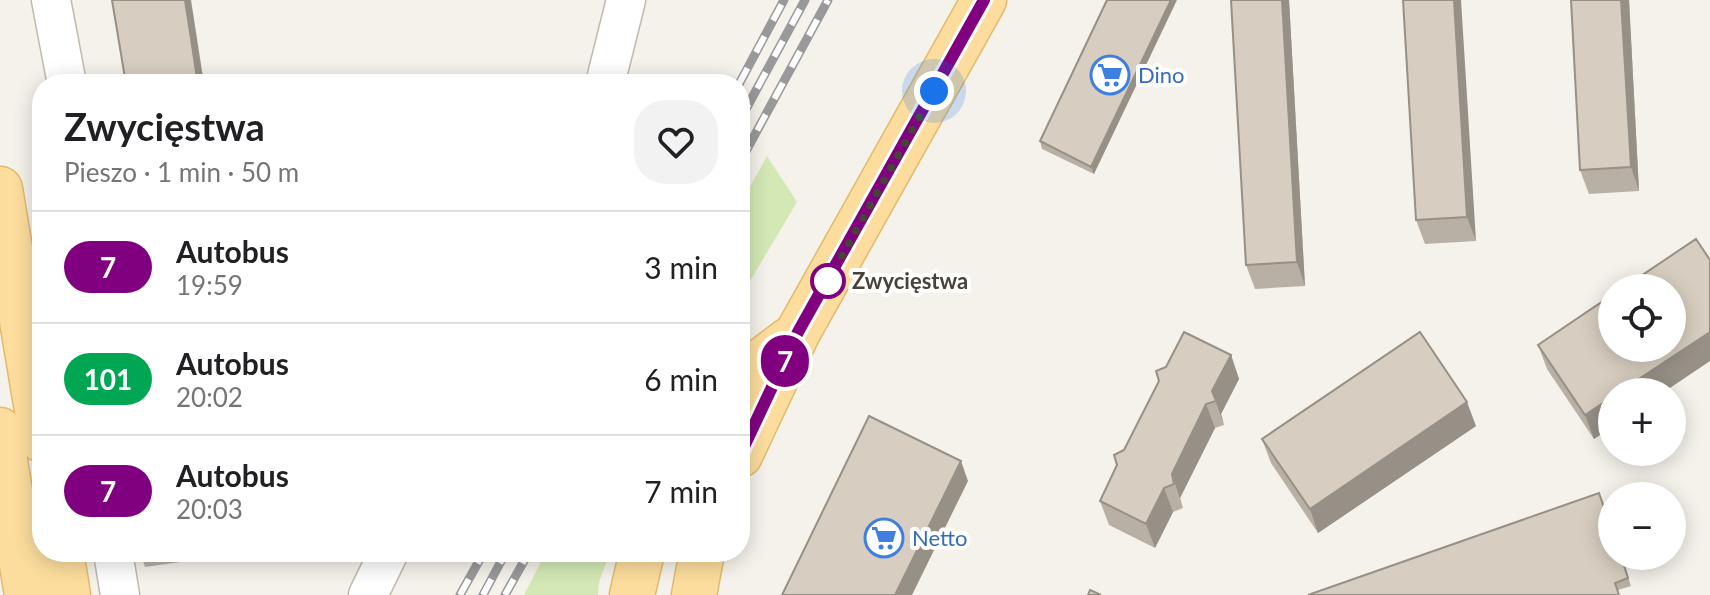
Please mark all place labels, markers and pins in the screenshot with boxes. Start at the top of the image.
supermarket icon: Dino [1089,54,1131,96]
place label: Dino [1138,61,1185,88]
marker: Zwycięstwa [811,264,845,298]
place label: Zwycięstwa [852,267,968,294]
supermarket icon: Netto [863,517,905,559]
place label: Netto [912,524,967,551]

